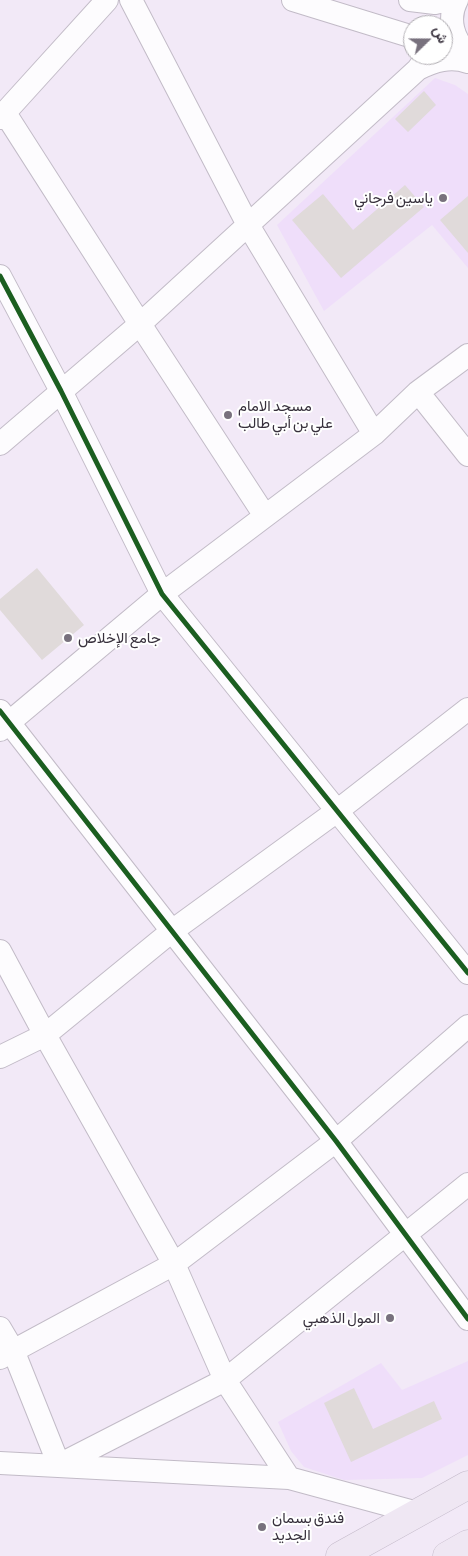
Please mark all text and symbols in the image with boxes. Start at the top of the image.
north arrow [403,15,453,65]
text: ش [430,24,452,46]
place label: ياسين فرجاني [354,189,433,207]
marker: ياسين فرجاني [437,192,449,204]
place label: مسجد الامام علي بن أبي طالب [238,397,333,432]
marker: مسجد الامام علي بن أبي طالب [222,409,234,421]
place label: جامع الإخلاص [78,629,161,647]
marker: جامع الإخلاص [62,632,74,644]
place label: المول الذهبي [303,1309,380,1327]
marker: المول الذهبي [384,1312,396,1324]
place label: فندق بسمان الجديد [272,1509,344,1544]
marker: فندق بسمان الجديد [256,1521,268,1533]

